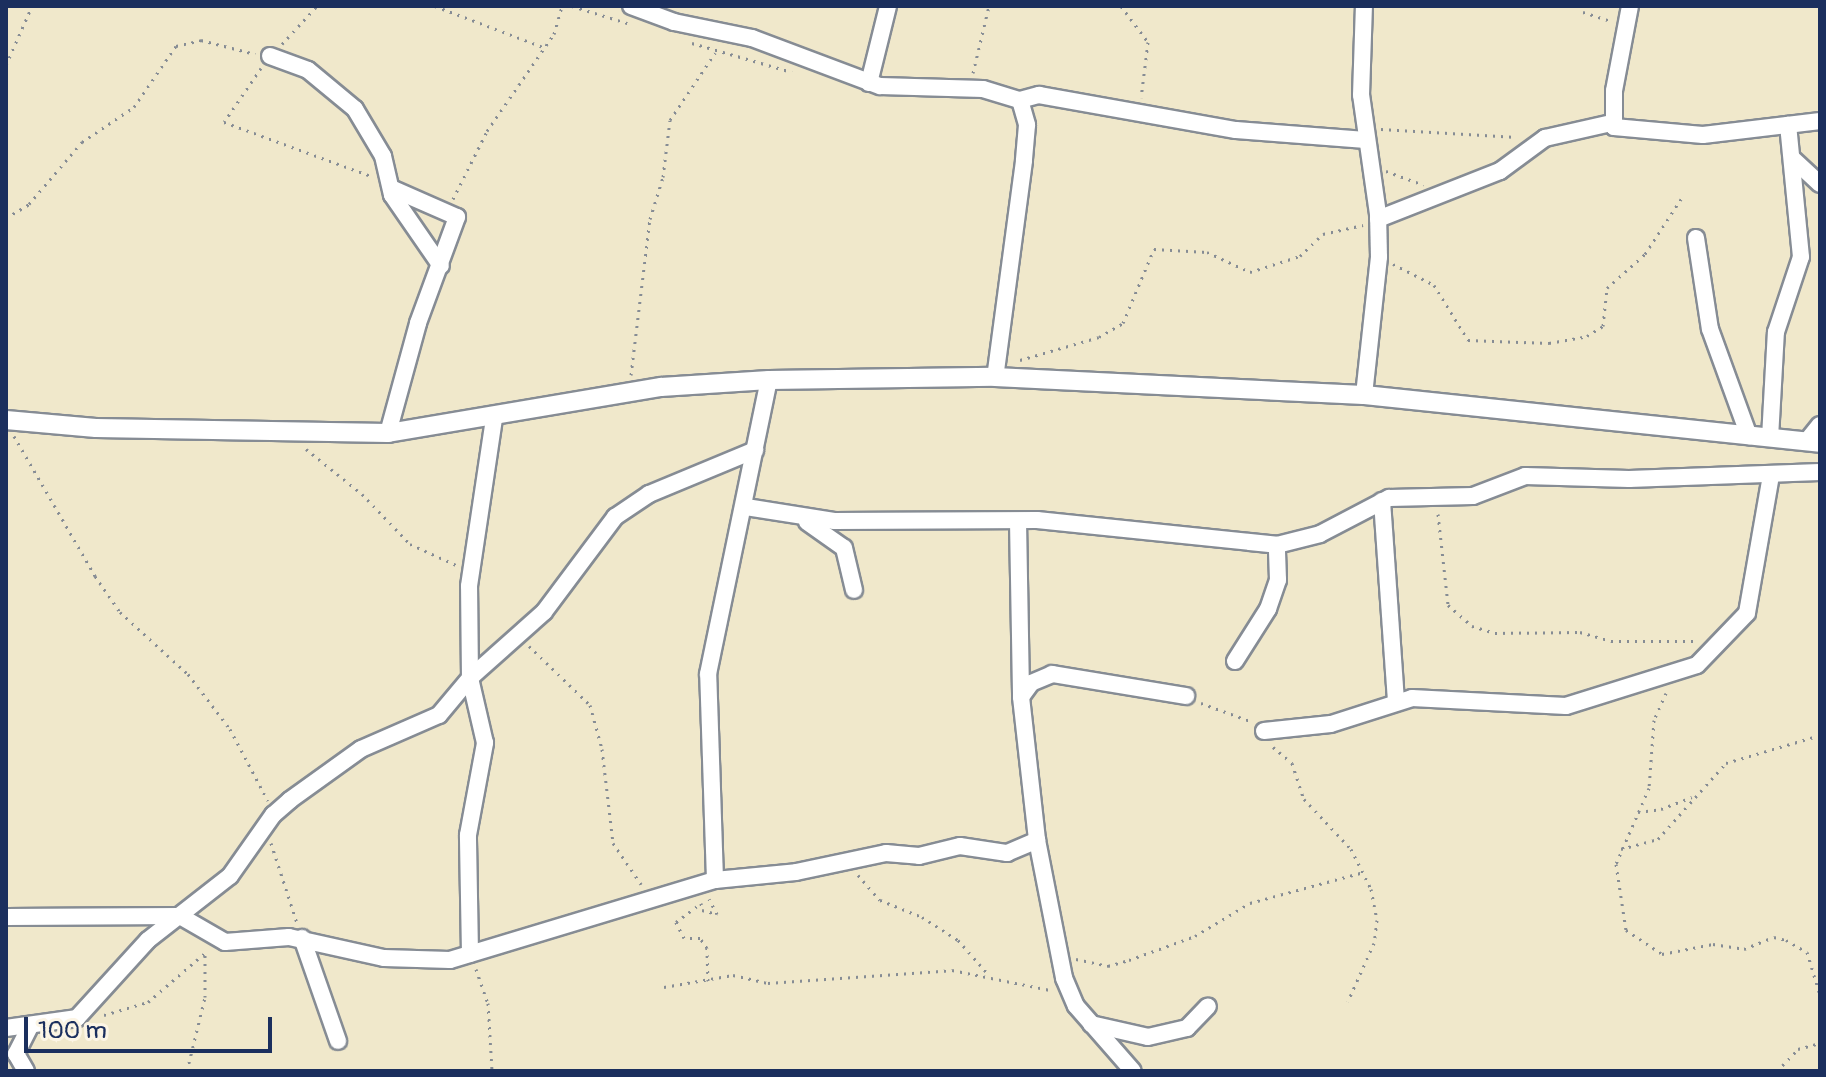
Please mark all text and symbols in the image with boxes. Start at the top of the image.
scale bar [28,1001,276,1051]
text: 100 m [38,1016,107,1045]

